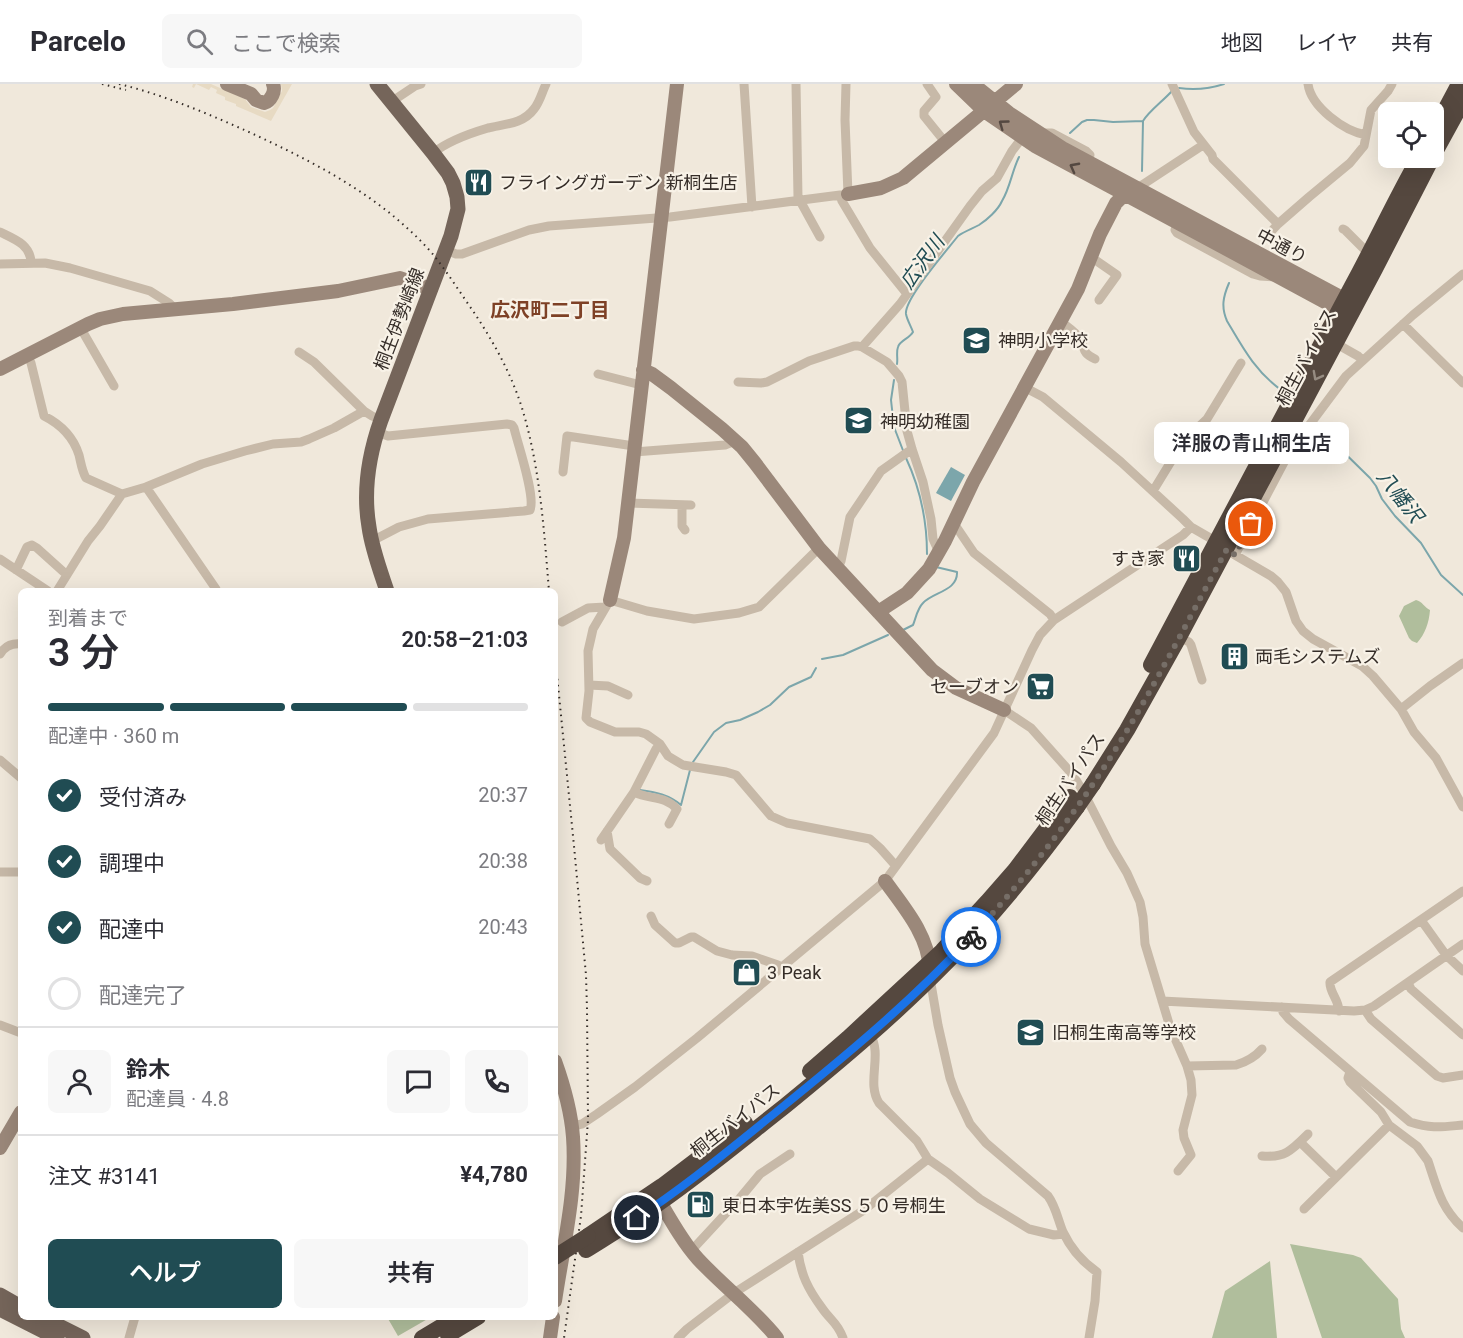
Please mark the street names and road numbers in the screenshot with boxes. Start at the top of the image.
street label: 中通り [1253,224,1311,268]
street label: 桐生伊勢崎線 [370,265,428,373]
street label: 桐生バイパス [1271,305,1341,409]
street label: 桐生バイパス [1031,729,1109,829]
street label: 桐生バイパス [686,1079,784,1161]

